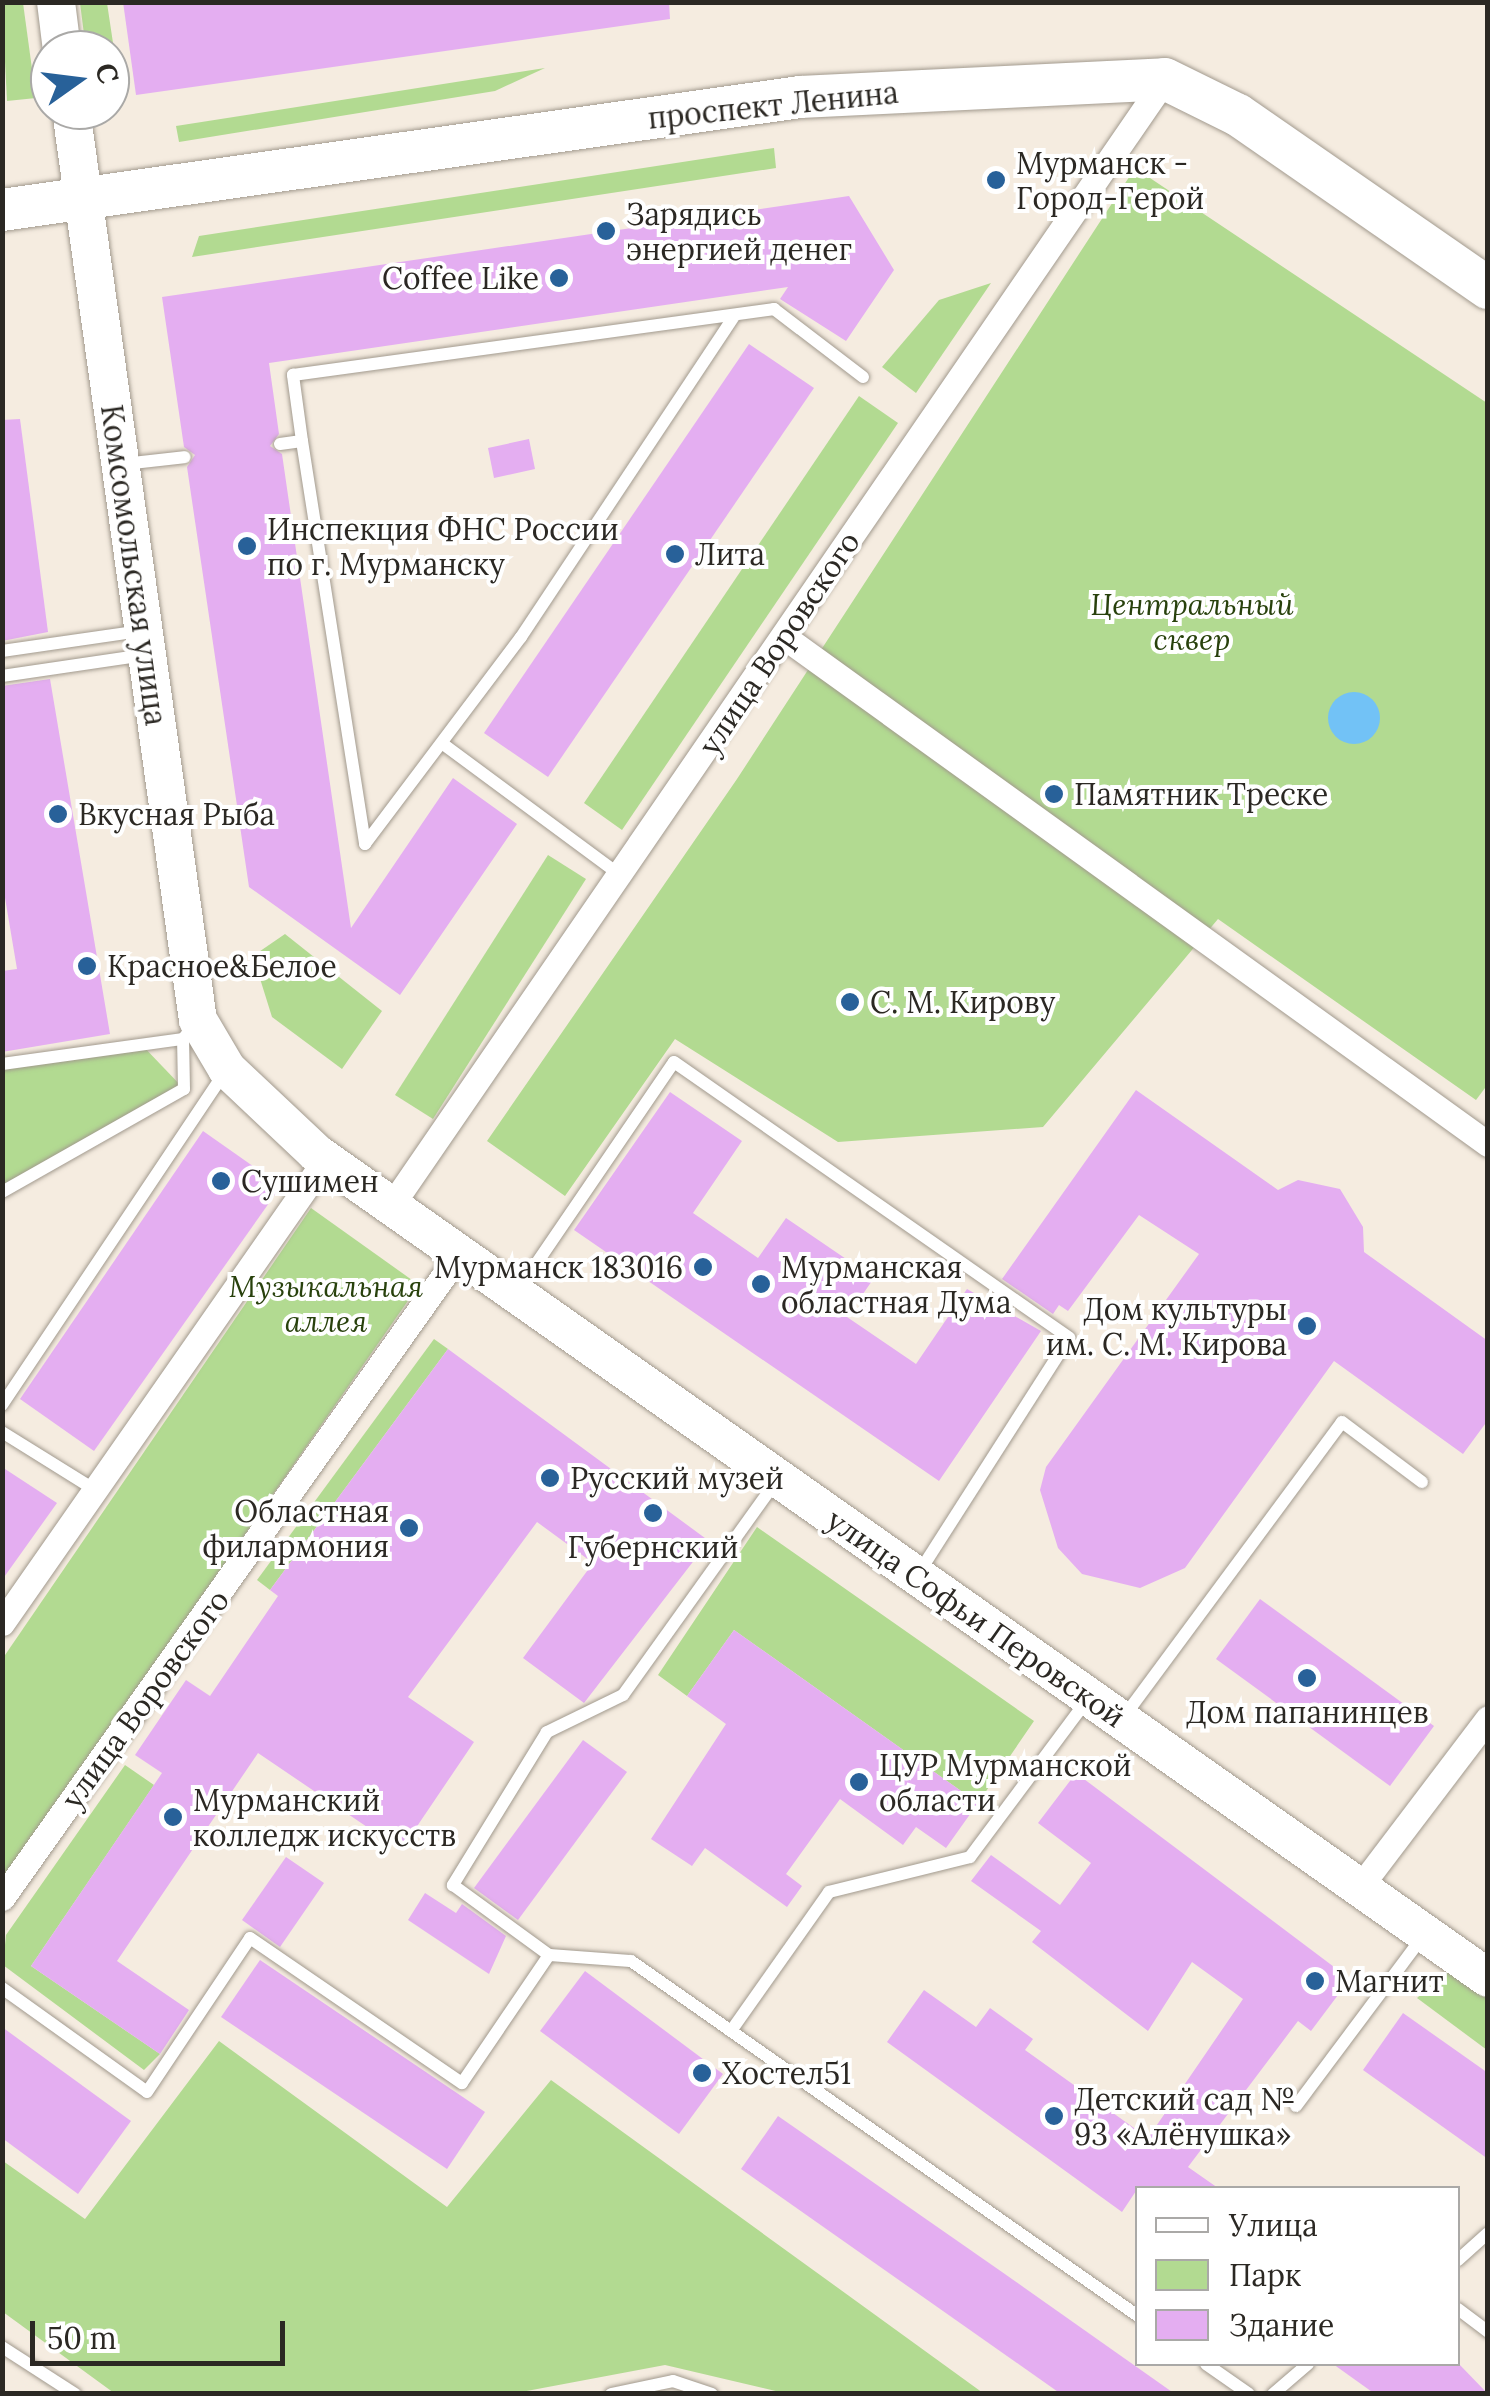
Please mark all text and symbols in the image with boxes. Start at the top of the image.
north arrow [30,30,130,130]
text: С [87,60,127,87]
street label: проспект Ленина [646,74,900,136]
place label: Мурманск - Город-Герой [1016,145,1204,216]
marker: Мурманск - Город-Герой [985,169,1007,191]
place label: Зарядись энергией денег [626,196,852,266]
marker: Зарядись энергией денег [595,220,617,242]
place label: Coffee Like [382,260,539,296]
marker: Coffee Like [548,267,570,289]
street label: Комсомольская улица [94,402,174,728]
place label: Инспекция ФНС России по г. Мурманску [267,511,619,582]
street label: улица Воровского [691,525,867,761]
marker: Инспекция ФНС России по г. Мурманску [236,535,258,557]
place label: Лита [695,536,765,572]
marker: Лита [664,543,686,565]
park label: Центральный сквер [1090,586,1294,656]
place label: Памятник Треске [1074,776,1328,812]
marker: Памятник Треске [1043,783,1065,805]
place label: Вкусная Рыба [78,796,275,832]
marker: Вкусная Рыба [47,803,69,825]
place label: Красное&Белое [107,948,337,984]
marker: Красное&Белое [76,955,98,977]
place label: С. М. Кирову [870,984,1055,1020]
marker: С. М. Кирову [839,991,861,1013]
place label: Сушимен [241,1163,379,1199]
marker: Сушимен [210,1170,232,1192]
place label: Мурманск 183016 [434,1249,683,1285]
place label: Мурманская областная Дума [781,1249,1011,1320]
marker: Мурманск 183016 [692,1256,714,1278]
park label: Музыкальная аллея [229,1268,423,1338]
marker: Мурманская областная Дума [750,1273,772,1295]
place label: Дом культуры им. С. М. Кирова [1046,1291,1287,1362]
marker: Дом культуры им. С. М. Кирова [1296,1315,1318,1337]
place label: Русский музей [570,1460,784,1496]
marker: Русский музей [539,1467,561,1489]
place label: Областная филармония [202,1493,389,1564]
street label: улица Софьи Перовской [820,1501,1132,1735]
marker: Губернский [642,1502,664,1524]
marker: Областная филармония [398,1517,420,1539]
place label: Губернский [567,1529,739,1565]
street label: улица Воровского [54,1583,236,1815]
marker: Дом папанинцев [1296,1667,1318,1689]
place label: Дом папанинцев [1186,1694,1428,1730]
place label: ЦУР Мурманской области [879,1747,1132,1818]
marker: ЦУР Мурманской области [848,1771,870,1793]
place label: Мурманский колледж искусств [193,1782,456,1852]
marker: Мурманский колледж искусств [162,1806,184,1828]
place label: Магнит [1335,1963,1443,1999]
marker: Магнит [1304,1970,1326,1992]
place label: Хостел51 [722,2055,851,2091]
marker: Хостел51 [691,2062,713,2084]
place label: Детский сад № 93 «Алёнушка» [1074,2081,1295,2152]
marker: Детский сад № 93 «Алёнушка» [1043,2105,1065,2127]
legend [1135,2186,1460,2366]
text: Улица [1229,2206,1318,2244]
text: Парк [1229,2256,1301,2294]
scale bar [35,2301,290,2363]
text: Здание [1229,2306,1334,2344]
text: 50 m [47,2319,117,2357]

